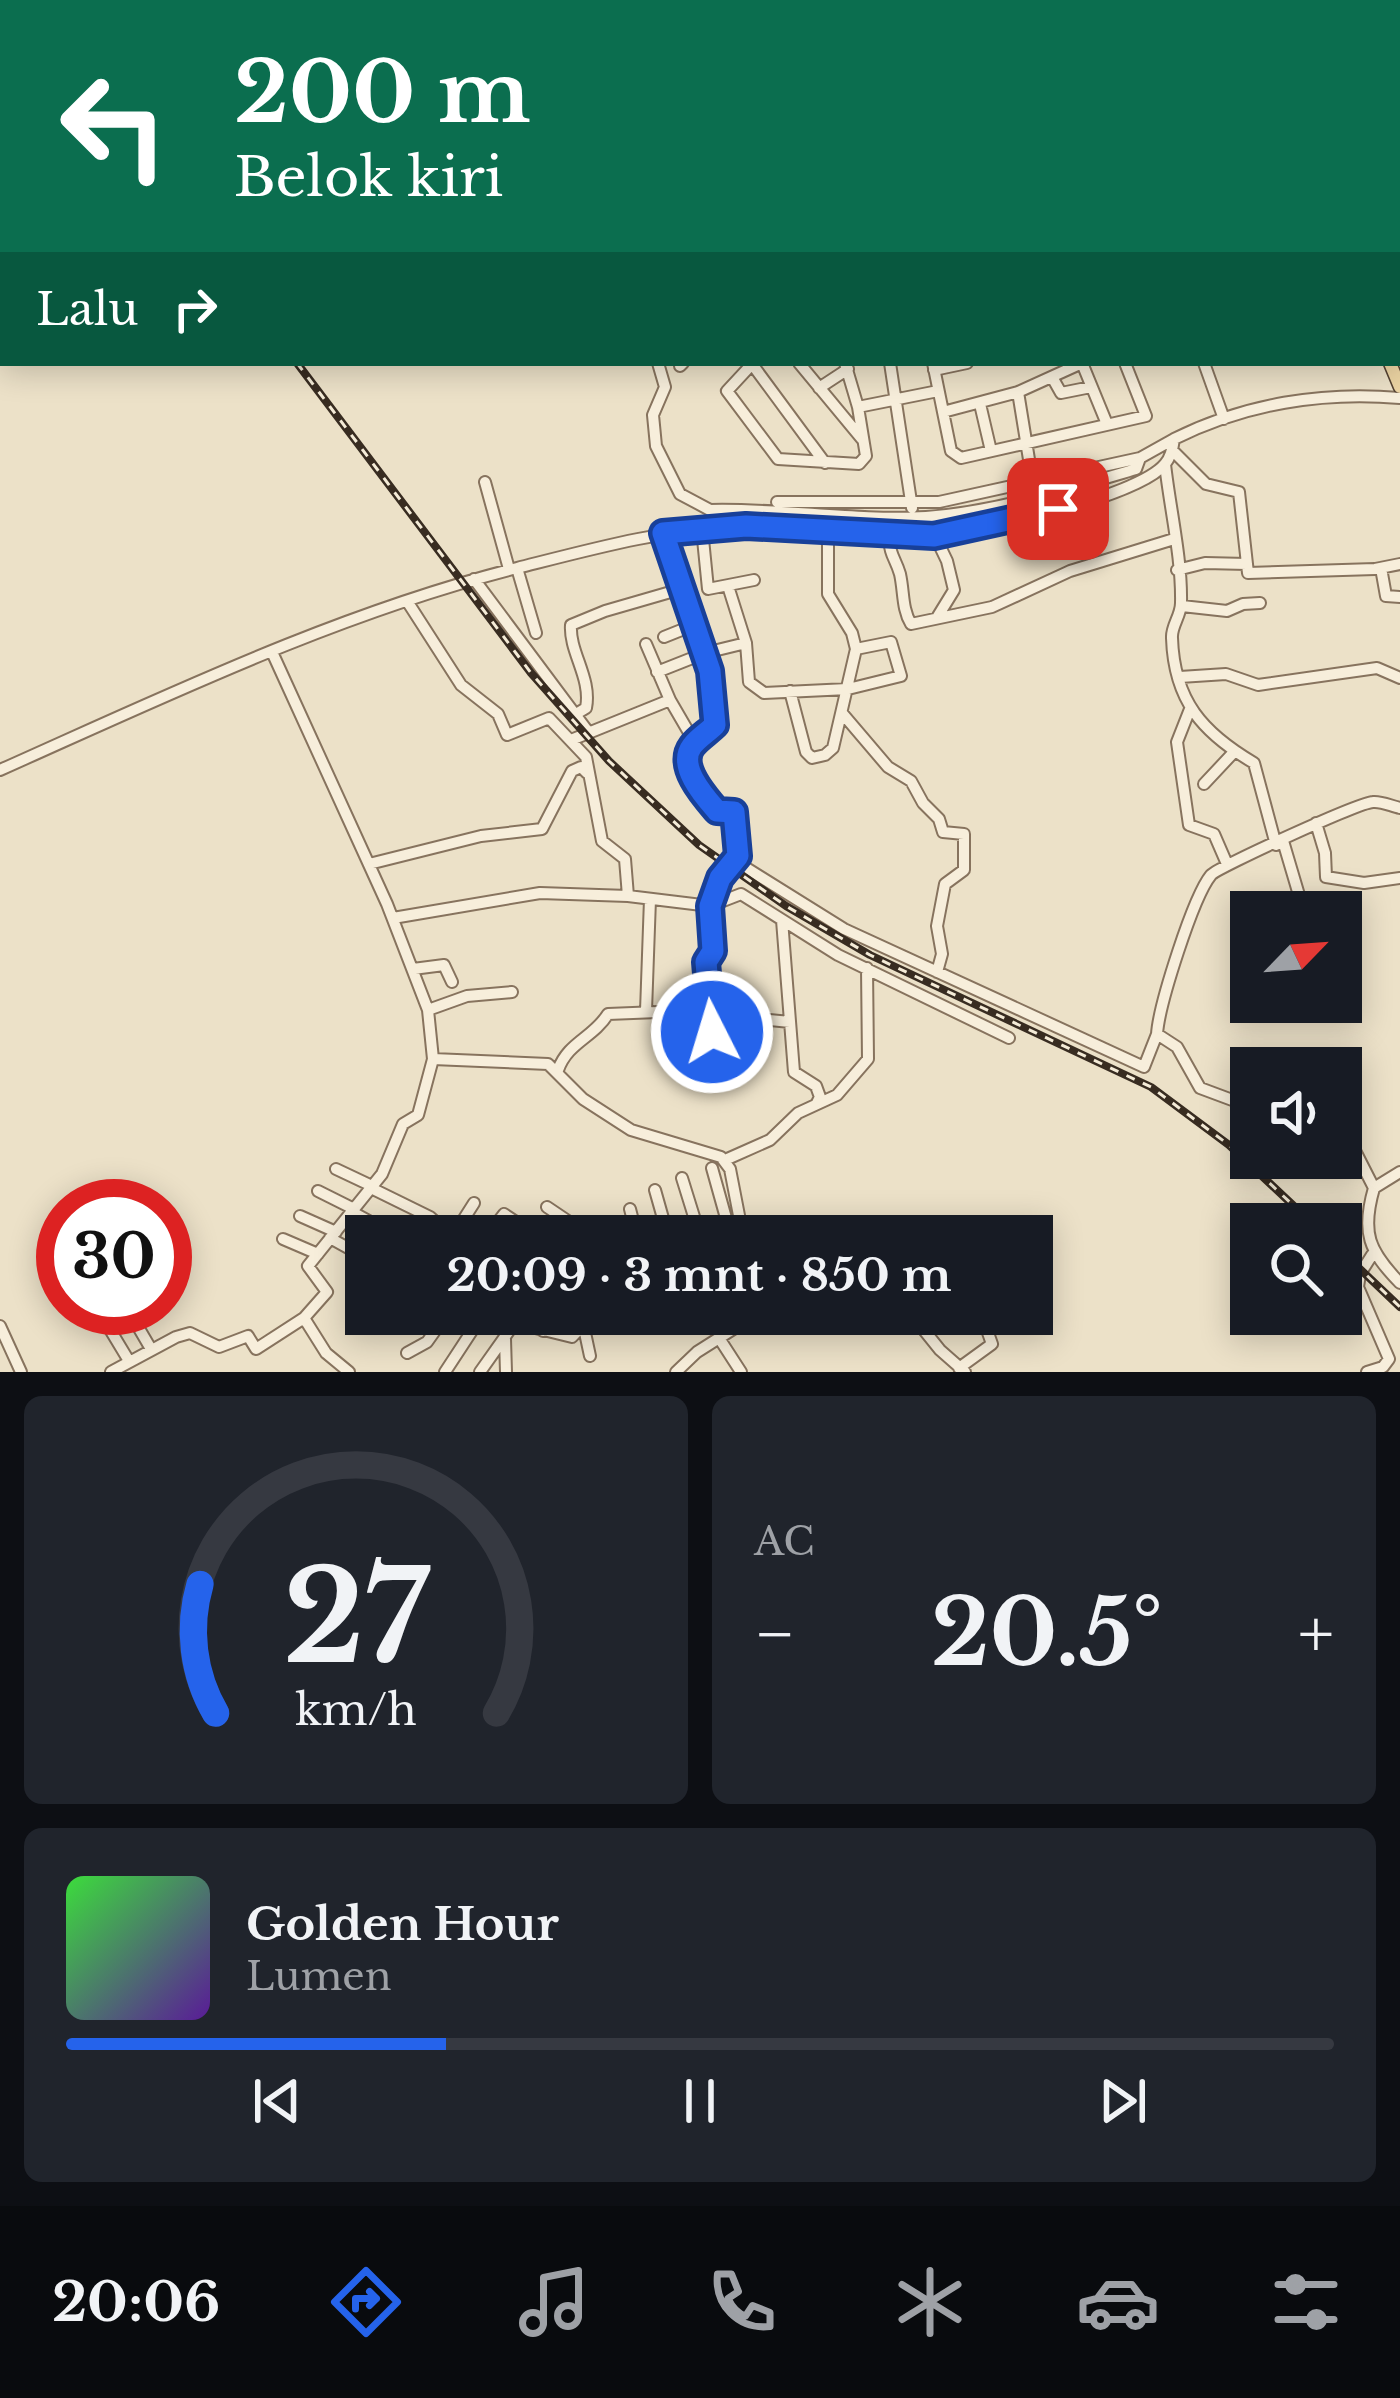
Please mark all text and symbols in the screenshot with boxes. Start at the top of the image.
text: 200 m [234,41,531,145]
icon: left [36,48,192,204]
text: Belok kiri [234,144,503,211]
icon: right [162,276,228,342]
text: Lalu [36,281,138,337]
pin [1007,458,1109,560]
icon: arrive [1025,476,1091,542]
north arrow [1230,891,1362,1023]
map controls [1230,891,1362,1335]
position arrow [649,969,775,1095]
button: sound [1230,1047,1362,1179]
speed limit sign: 30 [36,1179,192,1335]
button: search [1230,1203,1362,1335]
text: 20:09 · 3 mnt · 850 m [447,1247,951,1303]
text: AC [754,1517,815,1566]
text: 27 [283,1541,430,1696]
text: 20.5° [931,1578,1163,1689]
text: − [754,1593,796,1675]
text: + [1298,1593,1334,1675]
text: km/h [295,1683,417,1737]
text: Golden Hour [246,1896,559,1952]
text: Lumen [246,1952,392,2001]
icon: previous [244,2068,310,2134]
icon: pause [667,2068,733,2134]
icon: next [1090,2068,1156,2134]
icon: directions [324,2260,408,2344]
icon: music [512,2260,596,2344]
icon: phone [700,2260,784,2344]
icon: climate [888,2260,972,2344]
icon: car [1076,2260,1160,2344]
icon: filters [1264,2260,1348,2344]
text: 20:06 [52,2269,220,2336]

